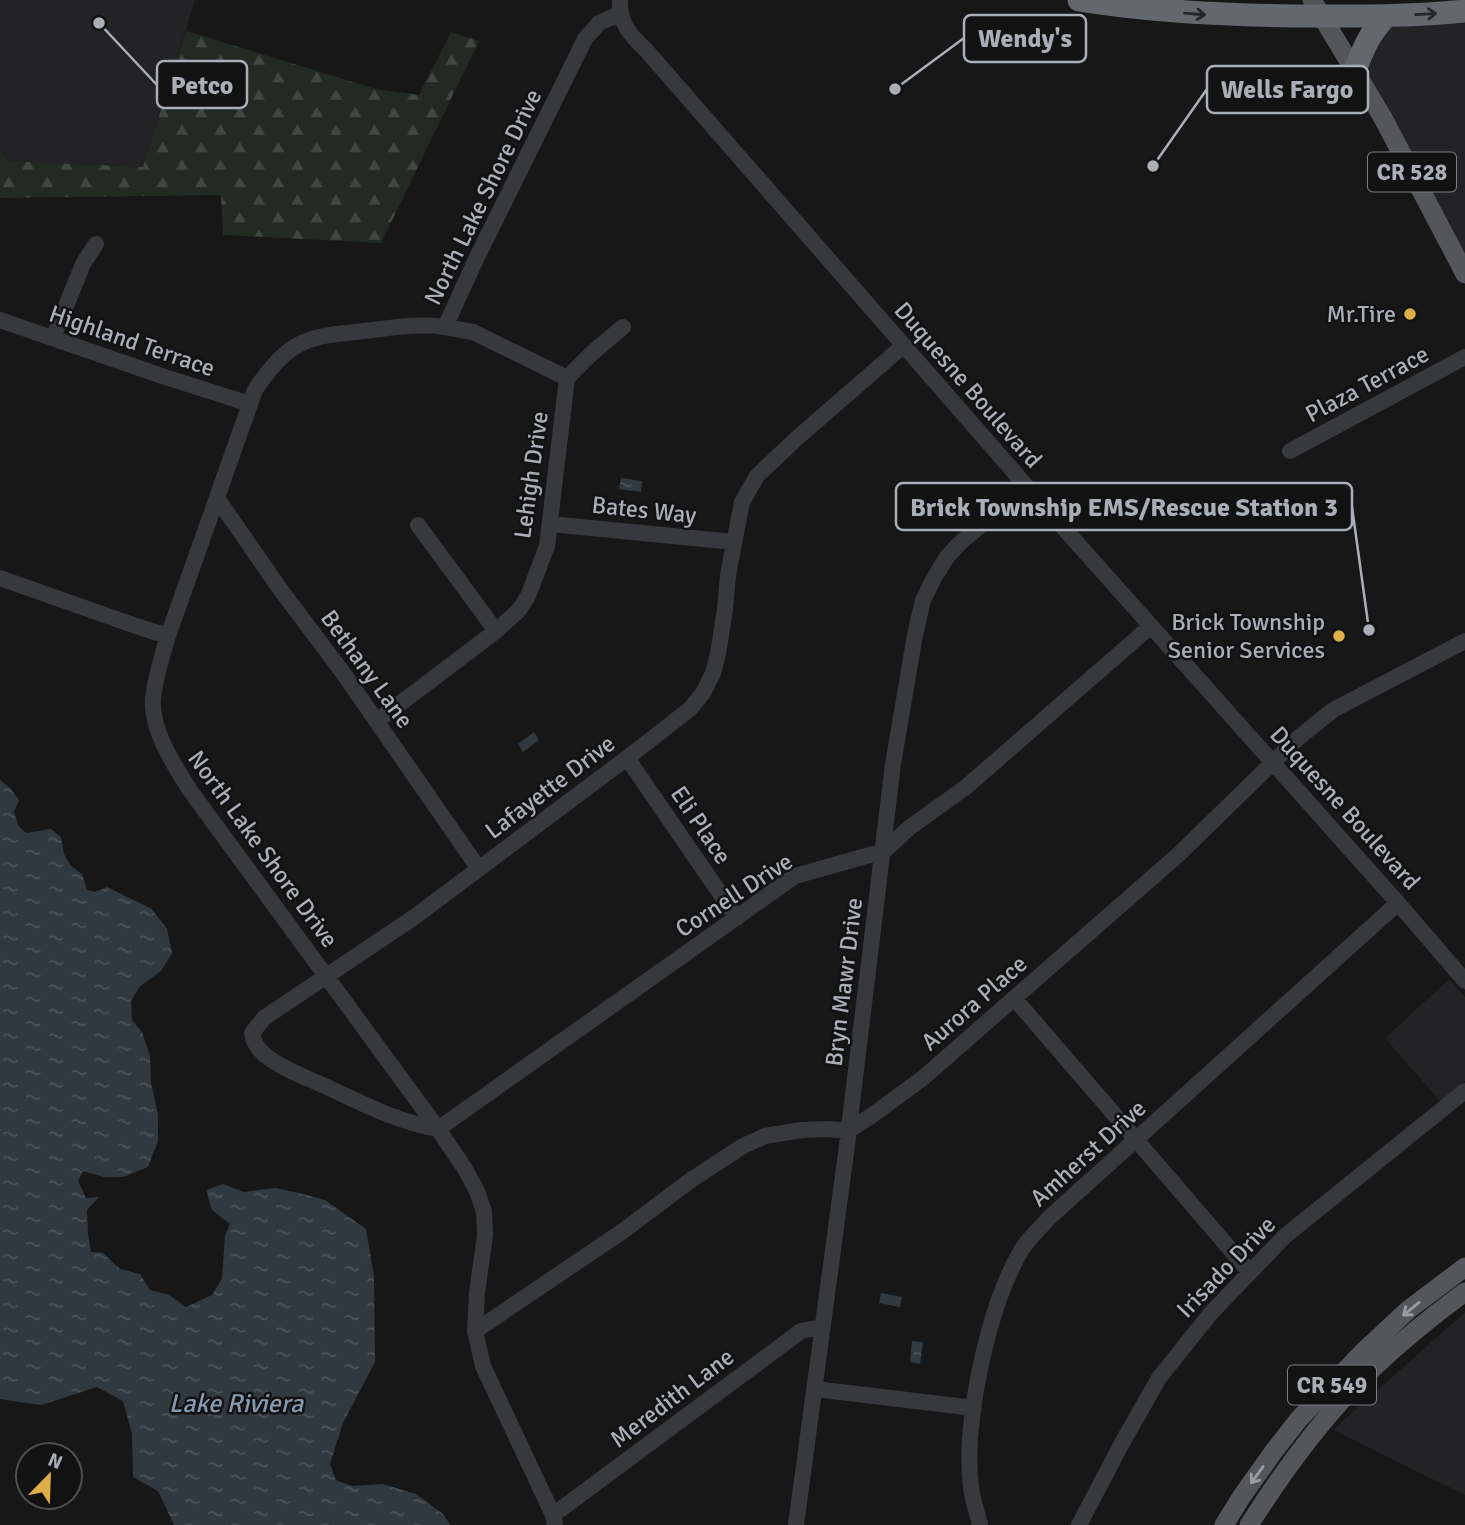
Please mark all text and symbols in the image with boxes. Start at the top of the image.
one-way arrow [1414,7,1437,20]
one-way arrow [1183,8,1206,21]
callout: Wendy's [964,15,1086,62]
text: Wendy's [978,23,1072,55]
callout: Petco [157,61,247,108]
callout: Wells Fargo [1207,66,1368,113]
text: Petco [171,70,233,102]
text: Wells Fargo [1221,74,1353,106]
street label: North Lake Shore Drive [418,84,548,310]
road number: CR 528 [1368,153,1456,192]
street label: Duquesne Boulevard [888,296,1048,474]
street label: Highland Terrace [45,299,219,383]
place label: Mr.Tire [1326,299,1396,329]
marker: Mr.Tire [1402,306,1418,322]
street label: Plaza Terrace [1300,339,1434,429]
street label: Lehigh Drive [507,409,555,541]
callout: Brick Township EMS/Rescue Station 3 [896,483,1352,530]
street label: Bates Way [590,490,698,530]
text: Brick Township EMS/Rescue Station 3 [910,492,1338,524]
street label: Bethany Lane [314,604,420,734]
place label: Brick Township Senior Services [1168,607,1325,665]
marker: Brick Township Senior Services [1331,628,1347,644]
street label: Duquesne Boulevard [1263,720,1427,896]
street label: Lafayette Drive [479,728,621,846]
street label: North Lake Shore Drive [181,745,345,953]
street label: Eli Place [664,780,738,870]
street label: Cornell Drive [670,846,798,944]
street label: Bryn Mawr Drive [819,896,869,1068]
street label: Aurora Place [915,949,1033,1057]
street label: Amherst Drive [1024,1093,1152,1213]
street label: Irisado Drive [1170,1210,1282,1324]
one-way arrow [1403,1301,1421,1317]
street label: Meredith Lane [604,1342,740,1454]
road number: CR 549 [1288,1366,1376,1404]
water label: Lake Riviera [169,1388,304,1420]
north arrow [14,1441,84,1511]
text: N [44,1448,66,1475]
one-way arrow [1249,1465,1264,1484]

